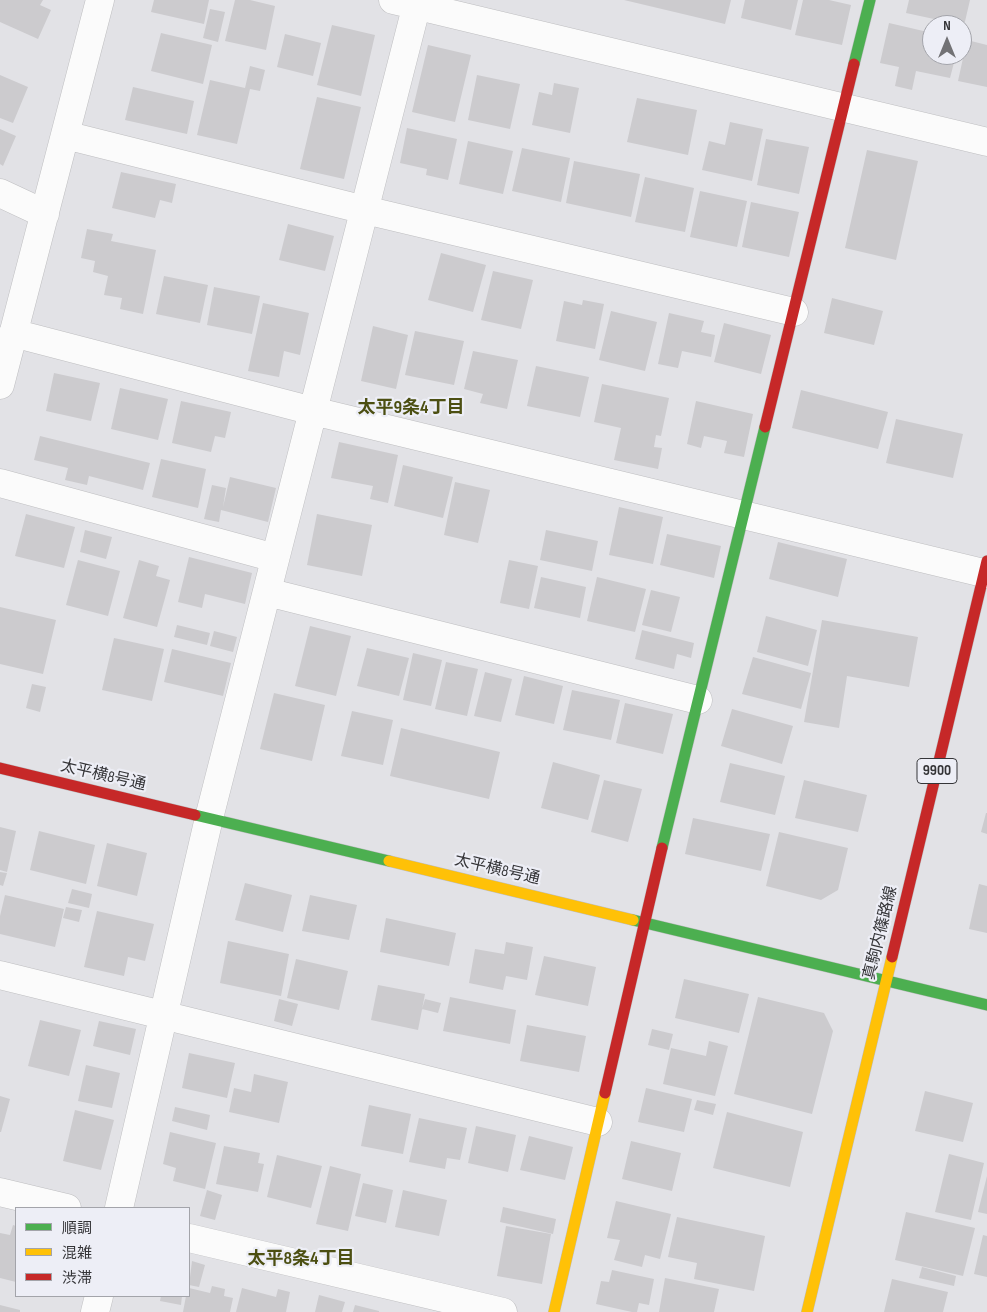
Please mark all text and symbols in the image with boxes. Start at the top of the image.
north arrow [922,15,972,65]
text: N [943,17,951,34]
district label: 太平9条4丁目 [358,397,464,419]
street label: 太平横8号通 [58,757,148,795]
road number: 9900 [917,758,957,784]
street label: 太平横8号通 [452,851,542,889]
street label: 真駒内篠路線 [860,884,902,982]
legend [15,1207,190,1297]
text: 順調 [62,1219,92,1238]
text: 混雑 [62,1244,92,1263]
district label: 太平8条4丁目 [248,1248,354,1270]
text: 渋滞 [62,1269,92,1288]

